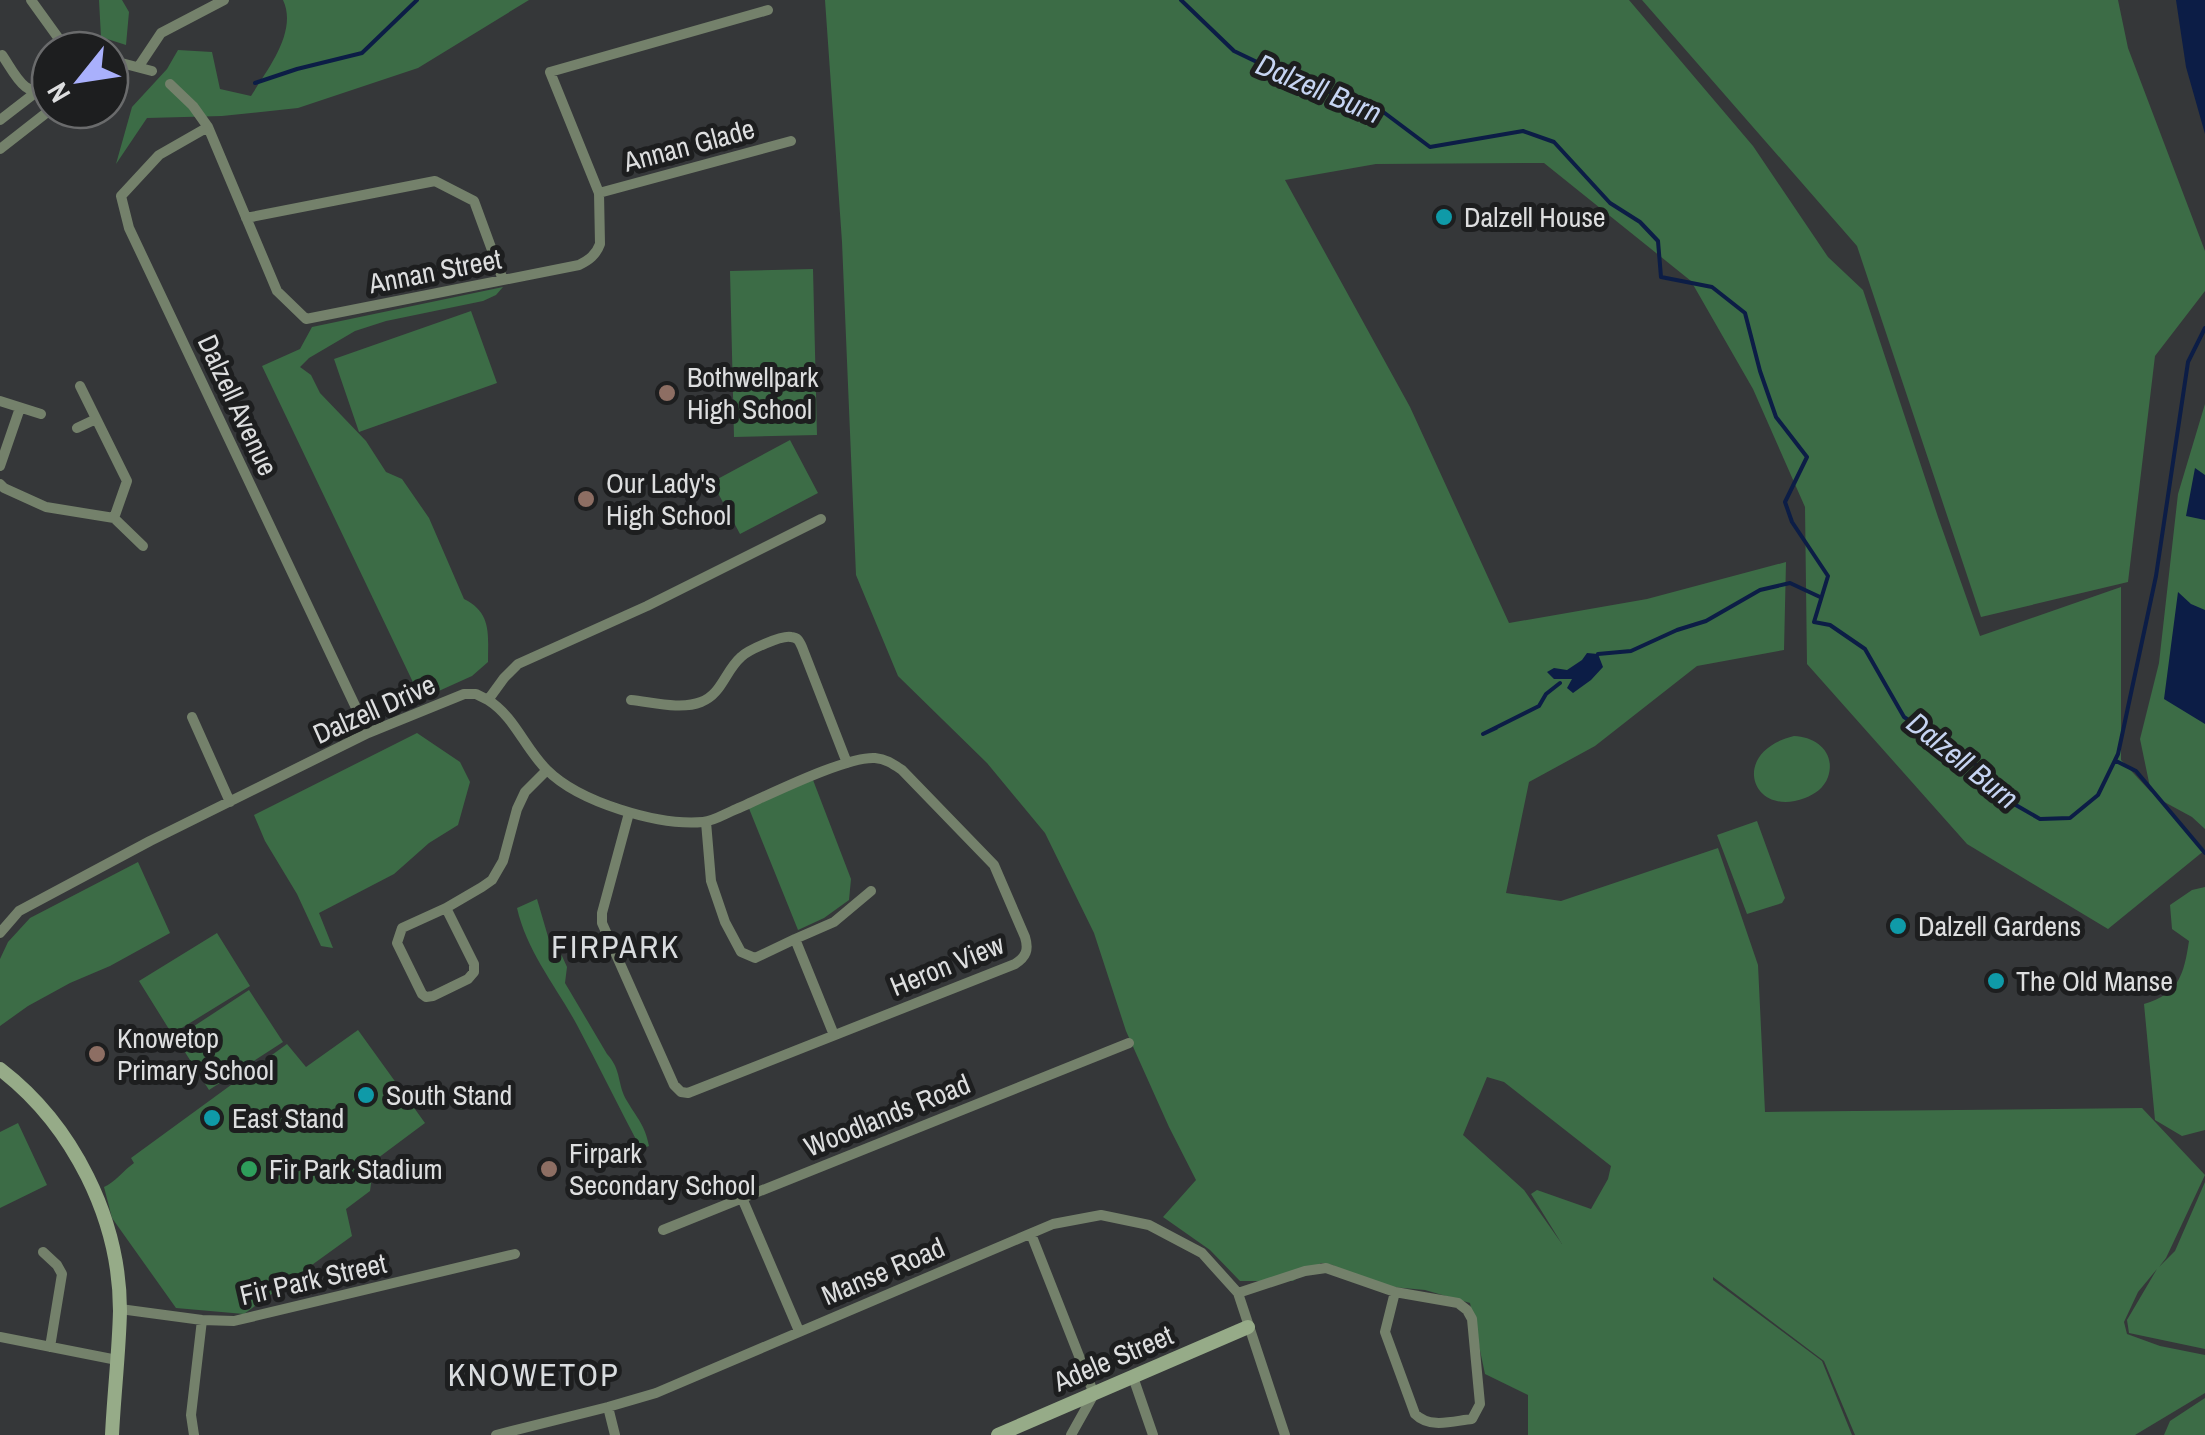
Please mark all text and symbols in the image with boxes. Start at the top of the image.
north arrow [30,30,130,130]
water label: Dalzell Burn [1250,44,1388,132]
text: N [38,76,79,109]
street label: Annan Glade [618,109,759,181]
place label: Dalzell House [1464,198,1606,236]
marker: Dalzell House [1433,206,1455,228]
street label: Annan Street [365,240,504,303]
street label: Dalzell Avenue [189,328,287,482]
place label: Bothwellpark High School [687,358,819,428]
marker: Bothwellpark High School [656,382,678,404]
place label: Our Lady's High School [606,464,731,534]
marker: Our Lady's High School [575,488,597,510]
street label: Dalzell Drive [307,665,441,753]
water label: Dalzell Burn [1899,703,2027,817]
place label: Dalzell Gardens [1918,907,2081,945]
marker: Dalzell Gardens [1887,915,1909,937]
district label: FIRPARK [551,925,681,968]
street label: Heron View [884,925,1010,1005]
place label: The Old Manse [2016,962,2173,1000]
marker: The Old Manse [1985,970,2007,992]
place label: Knowetop Primary School [117,1019,274,1089]
marker: Knowetop Primary School [86,1043,108,1065]
street label: Woodlands Road [798,1064,976,1166]
place label: South Stand [386,1076,512,1114]
marker: South Stand [355,1084,377,1106]
place label: East Stand [232,1099,344,1137]
marker: East Stand [201,1107,223,1129]
place label: Firpark Secondary School [569,1134,755,1204]
place label: Fir Park Stadium [269,1150,443,1188]
marker: Fir Park Stadium [238,1158,260,1180]
marker: Firpark Secondary School [538,1158,560,1180]
street label: Manse Road [816,1228,950,1314]
street label: Fir Park Street [236,1244,390,1314]
street label: Adele Street [1046,1316,1179,1401]
district label: KNOWETOP [448,1353,620,1396]

